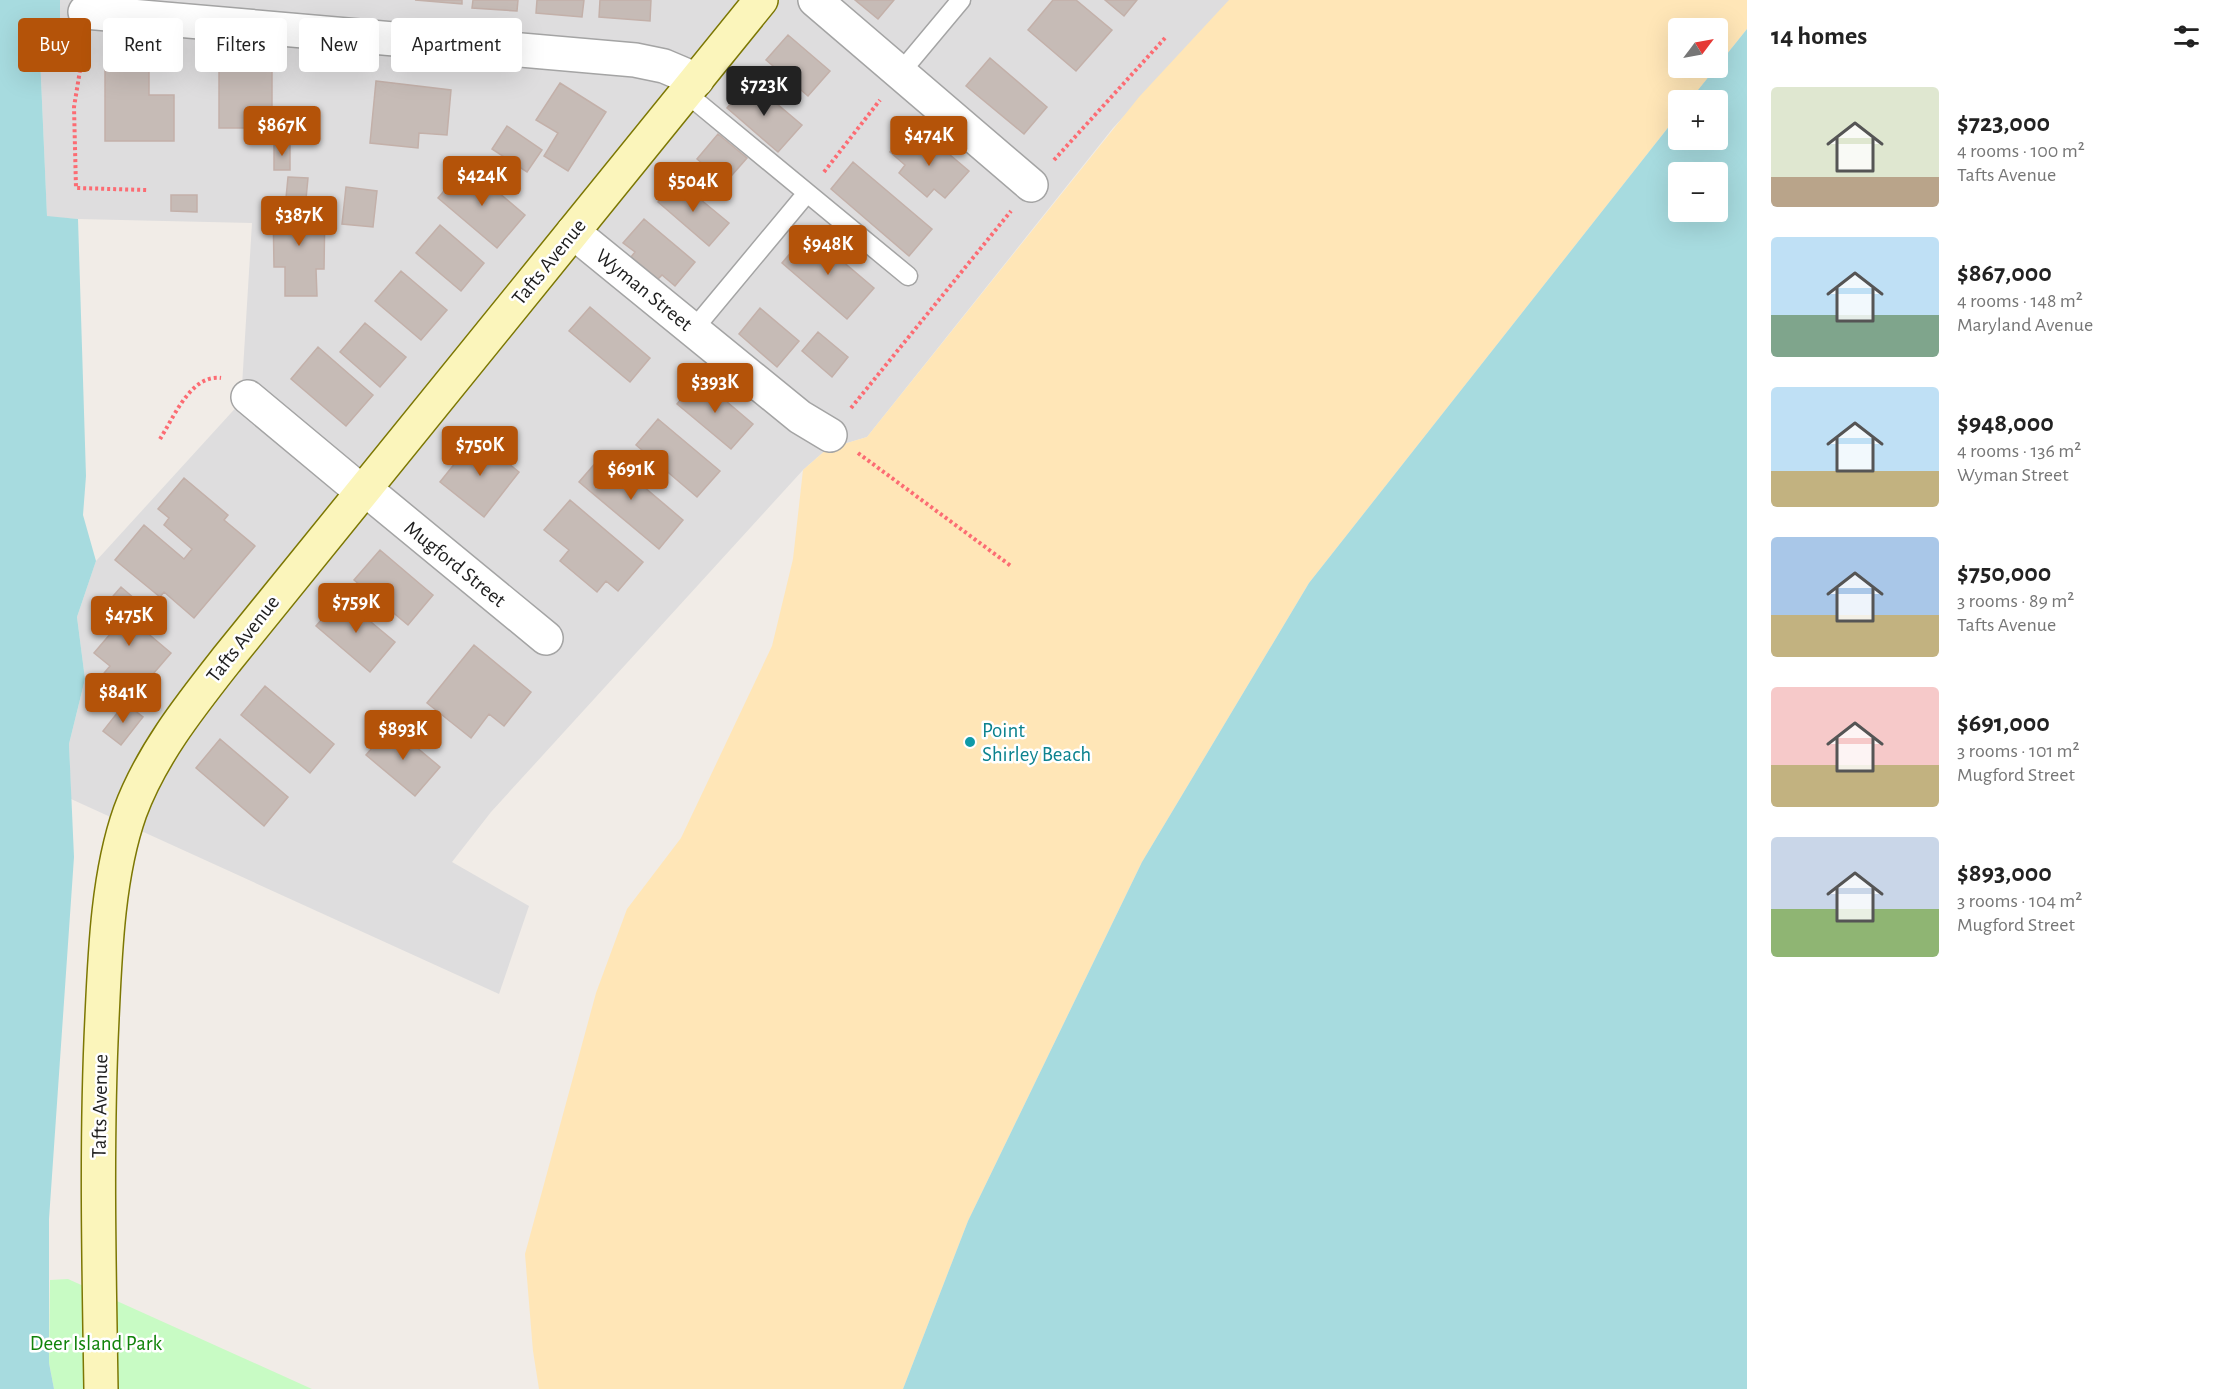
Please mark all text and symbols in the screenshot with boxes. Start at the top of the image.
chip: Buy [18,18,91,72]
chip: Rent [103,18,183,72]
chip: Filters [195,18,287,72]
chip: New [299,18,379,72]
chip: Apartment [391,18,522,72]
north arrow [1668,18,1728,78]
map controls [1668,18,1728,222]
icon: filters [2170,20,2203,53]
text: 14 homes [1771,23,1867,49]
pin: $723K [722,66,806,117]
text: $723K [740,75,788,95]
button: + [1668,90,1728,150]
pin: $867K [240,106,324,157]
text: $723,000 [1957,110,2050,136]
icon: home [1819,111,1891,183]
text: $867K [258,115,306,135]
pin: $474K [887,116,971,167]
text: $474K [904,125,954,145]
text: 4 rooms · 100 m² [1957,141,2085,161]
pin: $424K [440,156,524,207]
pin: $504K [651,162,735,213]
button: − [1668,162,1728,222]
text: $424K [457,165,507,185]
text: Tafts Avenue [1957,165,2056,185]
text: $504K [668,171,718,191]
pin: $387K [257,196,341,247]
text: $387K [275,205,323,225]
street label: Tafts Avenue [508,215,590,309]
pin: $948K [786,225,870,276]
text: $948K [803,234,853,254]
street label: Wyman Street [592,245,696,335]
text: $867,000 [1957,260,2052,286]
icon: home [1819,261,1891,333]
text: 4 rooms · 148 m² [1957,291,2083,311]
text: Maryland Avenue [1957,315,2093,335]
pin: $393K [673,363,757,414]
text: $393K [691,372,739,392]
text: $948,000 [1957,410,2054,436]
icon: home [1819,411,1891,483]
pin: $750K [438,426,522,477]
text: $750K [456,435,504,455]
text: 4 rooms · 136 m² [1957,441,2081,461]
pin: $691K [589,450,673,501]
text: $691K [607,459,655,479]
text: Wyman Street [1957,465,2069,485]
street label: Mugford Street [400,517,510,611]
text: $750,000 [1957,560,2051,586]
icon: home [1819,561,1891,633]
pin: $759K [314,583,398,634]
text: 3 rooms · 89 m² [1957,591,2074,611]
street label: Tafts Avenue [203,592,283,686]
text: $759K [332,592,380,612]
pin: $475K [87,596,171,647]
text: $475K [105,605,153,625]
text: Tafts Avenue [1957,615,2056,635]
pin: $841K [81,673,165,724]
text: $841K [99,682,147,702]
pin: $893K [361,710,445,761]
text: $691,000 [1957,710,2050,736]
icon: home [1819,711,1891,783]
text: $893K [379,719,427,739]
place label: Point Shirley Beach [982,720,1091,765]
marker: Point Shirley Beach [963,735,977,749]
text: 3 rooms · 101 m² [1957,741,2080,761]
text: Mugford Street [1957,765,2075,785]
text: $893,000 [1957,860,2052,886]
icon: home [1819,861,1891,933]
text: 3 rooms · 104 m² [1957,891,2082,911]
text: Mugford Street [1957,915,2075,935]
street label: Tafts Avenue [89,1054,111,1158]
park label: Deer Island Park [30,1333,163,1354]

